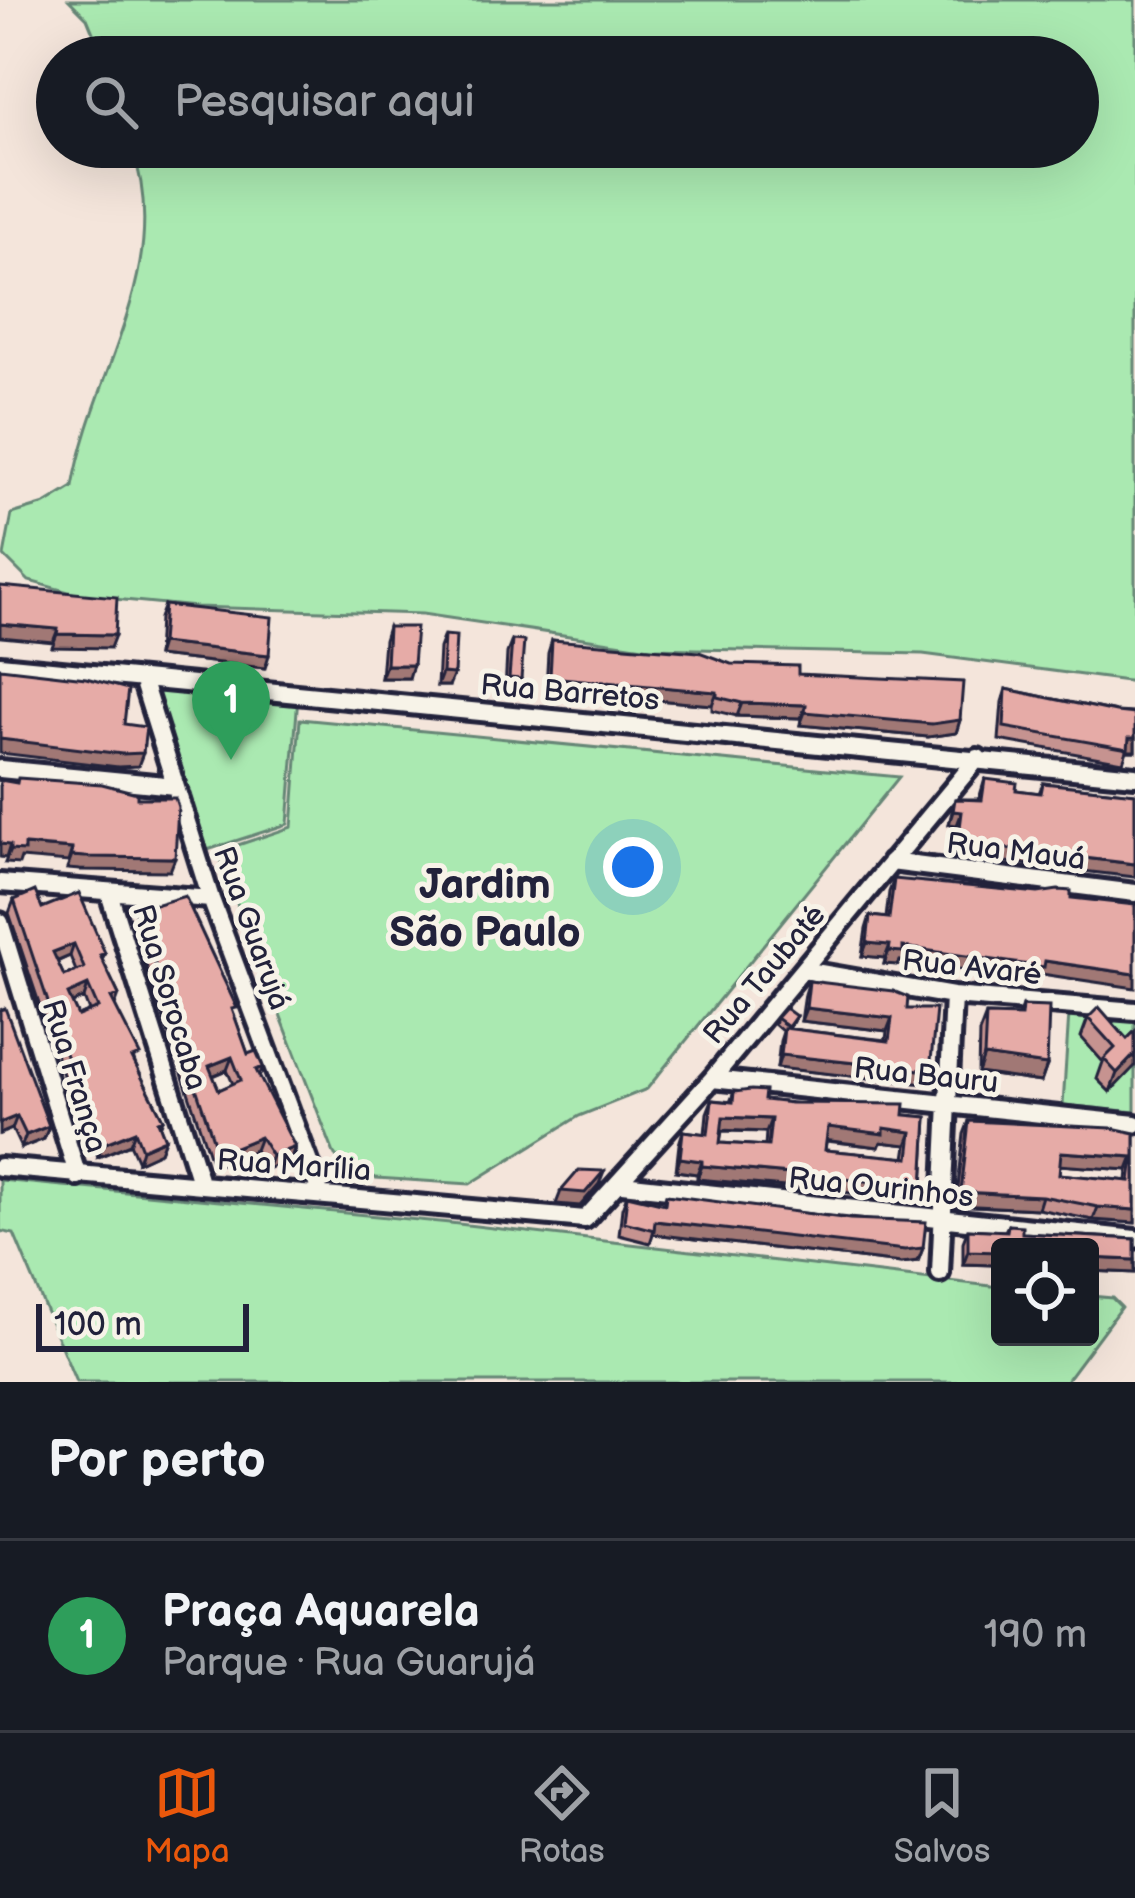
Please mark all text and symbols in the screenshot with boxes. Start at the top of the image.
search box [36,36,1099,168]
icon: search [78,69,144,135]
text: Pesquisar aqui [174,75,475,130]
pin: 1 [192,661,270,760]
street label: Rua Barretos [479,667,661,719]
street label: Rua Mauá [944,826,1087,878]
your location [603,837,663,897]
street label: Rua Guarujá [205,842,297,1015]
district label: Jardim São Paulo [389,860,581,959]
street label: Rua Taubaté [696,898,834,1052]
street label: Rua Sorocaba [124,900,214,1094]
street label: Rua Avaré [900,943,1043,993]
street label: Rua França [34,995,114,1157]
street label: Rua Bauru [852,1051,1000,1101]
street label: Rua Marília [216,1143,372,1189]
street label: Rua Ourinhos [787,1160,975,1216]
map controls [991,1238,1099,1346]
button: locate [991,1238,1099,1346]
scale bar [36,1298,249,1351]
text: 100 m [54,1305,142,1345]
text: Por perto [48,1430,266,1491]
text: Praça Aquarela [162,1585,480,1640]
text: 1 [79,1612,95,1659]
text: 190 m [984,1612,1087,1659]
text: Parque · Rua Guarujá [162,1640,536,1687]
tab: Mapa [145,1760,230,1872]
tab: Rotas [519,1760,605,1872]
tab: Salvos [894,1760,990,1872]

